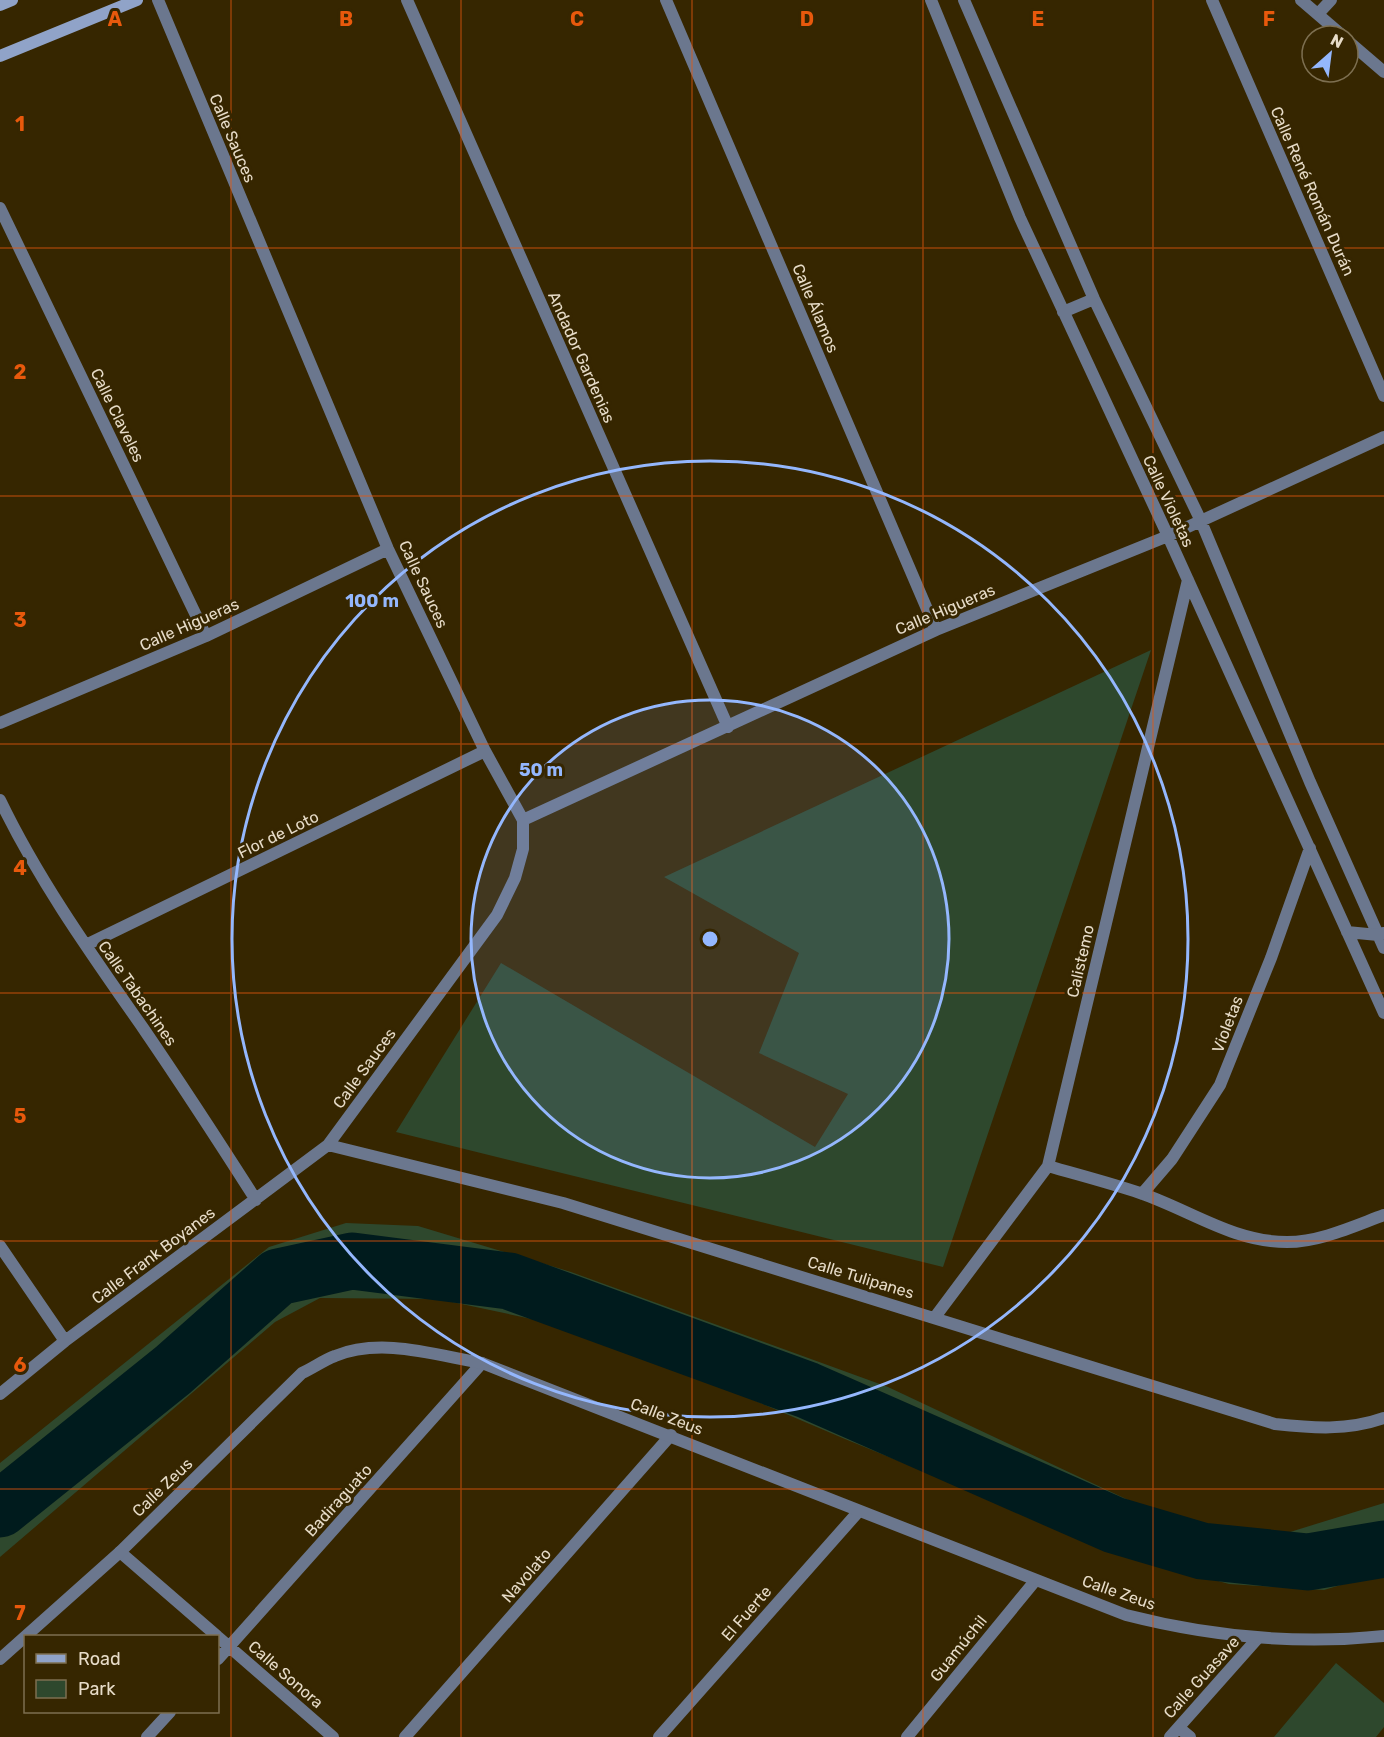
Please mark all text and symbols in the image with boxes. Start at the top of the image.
text: A [108,7,123,31]
text: B [339,7,353,31]
text: C [570,7,584,31]
text: D [800,7,814,31]
text: E [1032,7,1044,31]
text: F [1263,7,1275,31]
north arrow [1300,24,1360,84]
text: N [1327,30,1346,52]
street label: Calle Sauces [205,91,260,185]
street label: Calle René Román Durán [1267,104,1359,279]
text: 1 [15,112,25,136]
street label: Calle Álamos [788,261,843,356]
street label: Andador Gardenias [544,289,619,426]
text: 2 [14,360,27,384]
street label: Calle Claveles [87,365,148,465]
street label: Calle Violetas [1139,452,1198,550]
street label: Calle Sauces [395,537,452,631]
street label: Calle Higueras [892,580,998,639]
text: 100 m [345,590,399,612]
street label: Calle Higueras [137,594,242,655]
text: 3 [13,608,27,632]
text: 50 m [519,759,563,781]
street label: Flor de Loto [235,807,322,862]
text: 4 [13,856,27,880]
street label: Calistemo [1063,923,1098,999]
centre of rings [700,929,720,949]
street label: Calle Tabachines [94,937,181,1050]
street label: Violetas [1208,993,1247,1055]
street label: Calle Sauces [329,1024,400,1112]
text: 5 [14,1104,27,1128]
street label: Calle Frank Boyanes [88,1203,219,1308]
street label: Calle Tulipanes [805,1252,916,1303]
text: 6 [13,1353,27,1377]
street label: Calle Zeus [628,1394,706,1439]
street label: Calle Zeus [128,1454,196,1521]
street label: Badiraguato [301,1460,376,1541]
street label: Navolato [498,1544,555,1606]
street label: Calle Zeus [1080,1571,1158,1614]
street label: El Fuerte [717,1582,775,1645]
text: 7 [14,1601,26,1625]
street label: Guamúchil [926,1611,991,1685]
street label: Calle Guasave [1160,1632,1243,1722]
legend [24,1635,219,1713]
street label: Calle Sonora [244,1637,327,1712]
text: Road [78,1648,121,1670]
text: Park [78,1678,116,1700]

